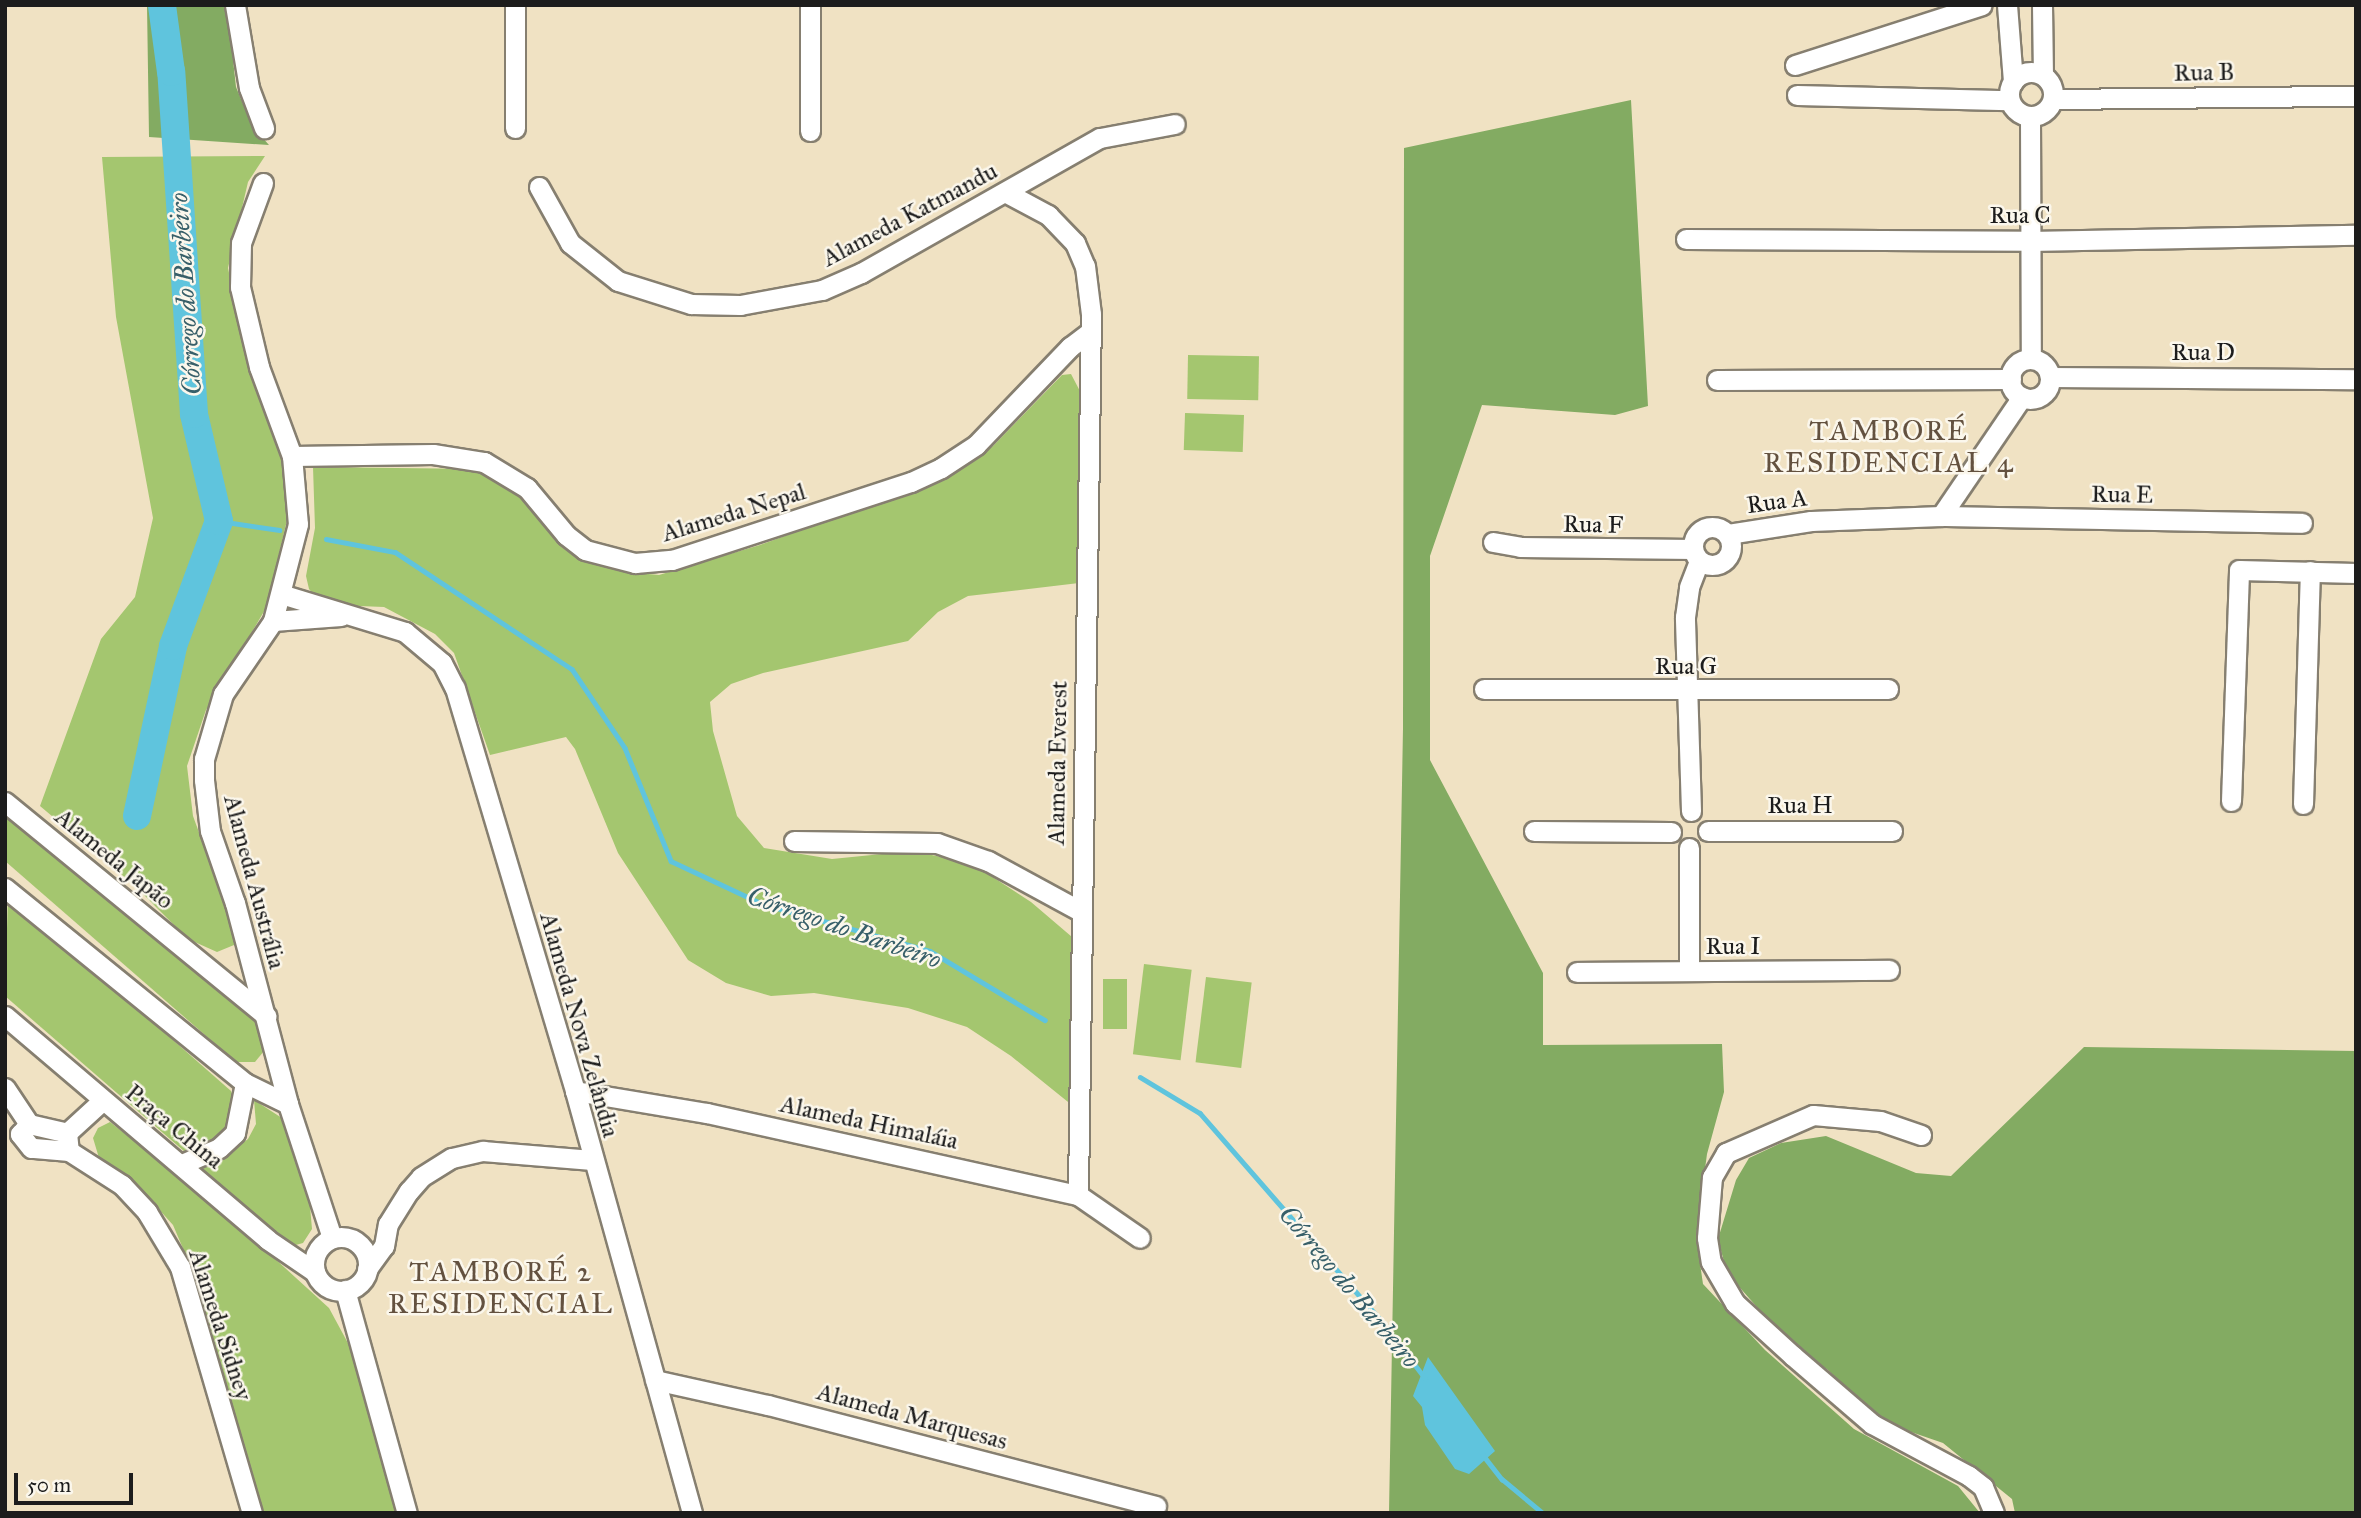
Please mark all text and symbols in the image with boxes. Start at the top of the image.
street label: Rua B [2173,58,2235,88]
street label: Alameda Katmandu [818,157,1002,273]
water label: Córrego do Barbeiro [163,192,209,396]
street label: Rua C [1989,202,2051,230]
street label: Rua D [2171,339,2235,367]
district label: TAMBORÉ RESIDENCIAL 4 [1765,414,2013,480]
street label: Alameda Nepal [659,477,809,549]
street label: Rua E [2091,480,2153,510]
street label: Rua A [1745,484,1809,520]
street label: Rua F [1563,510,1623,540]
street label: Rua G [1655,653,1717,681]
street label: Alameda Everest [1042,681,1074,845]
street label: Alameda Austrália [217,792,291,972]
street label: Rua H [1767,792,1833,820]
street label: Alameda Japão [49,803,179,915]
water label: Córrego do Barbeiro [743,880,945,976]
street label: Alameda Nova Zelândia [533,909,625,1141]
street label: Rua I [1705,933,1761,961]
street label: Praça China [119,1079,229,1175]
street label: Alameda Himaláia [777,1090,961,1156]
water label: Córrego do Barbeiro [1272,1199,1426,1375]
street label: Alameda Sidney [182,1246,258,1404]
district label: TAMBORÉ 2 RESIDENCIAL [389,1255,613,1321]
street label: Alameda Marquesas [814,1378,1010,1456]
scale bar [18,1458,136,1502]
text: 50 m [27,1472,71,1498]

